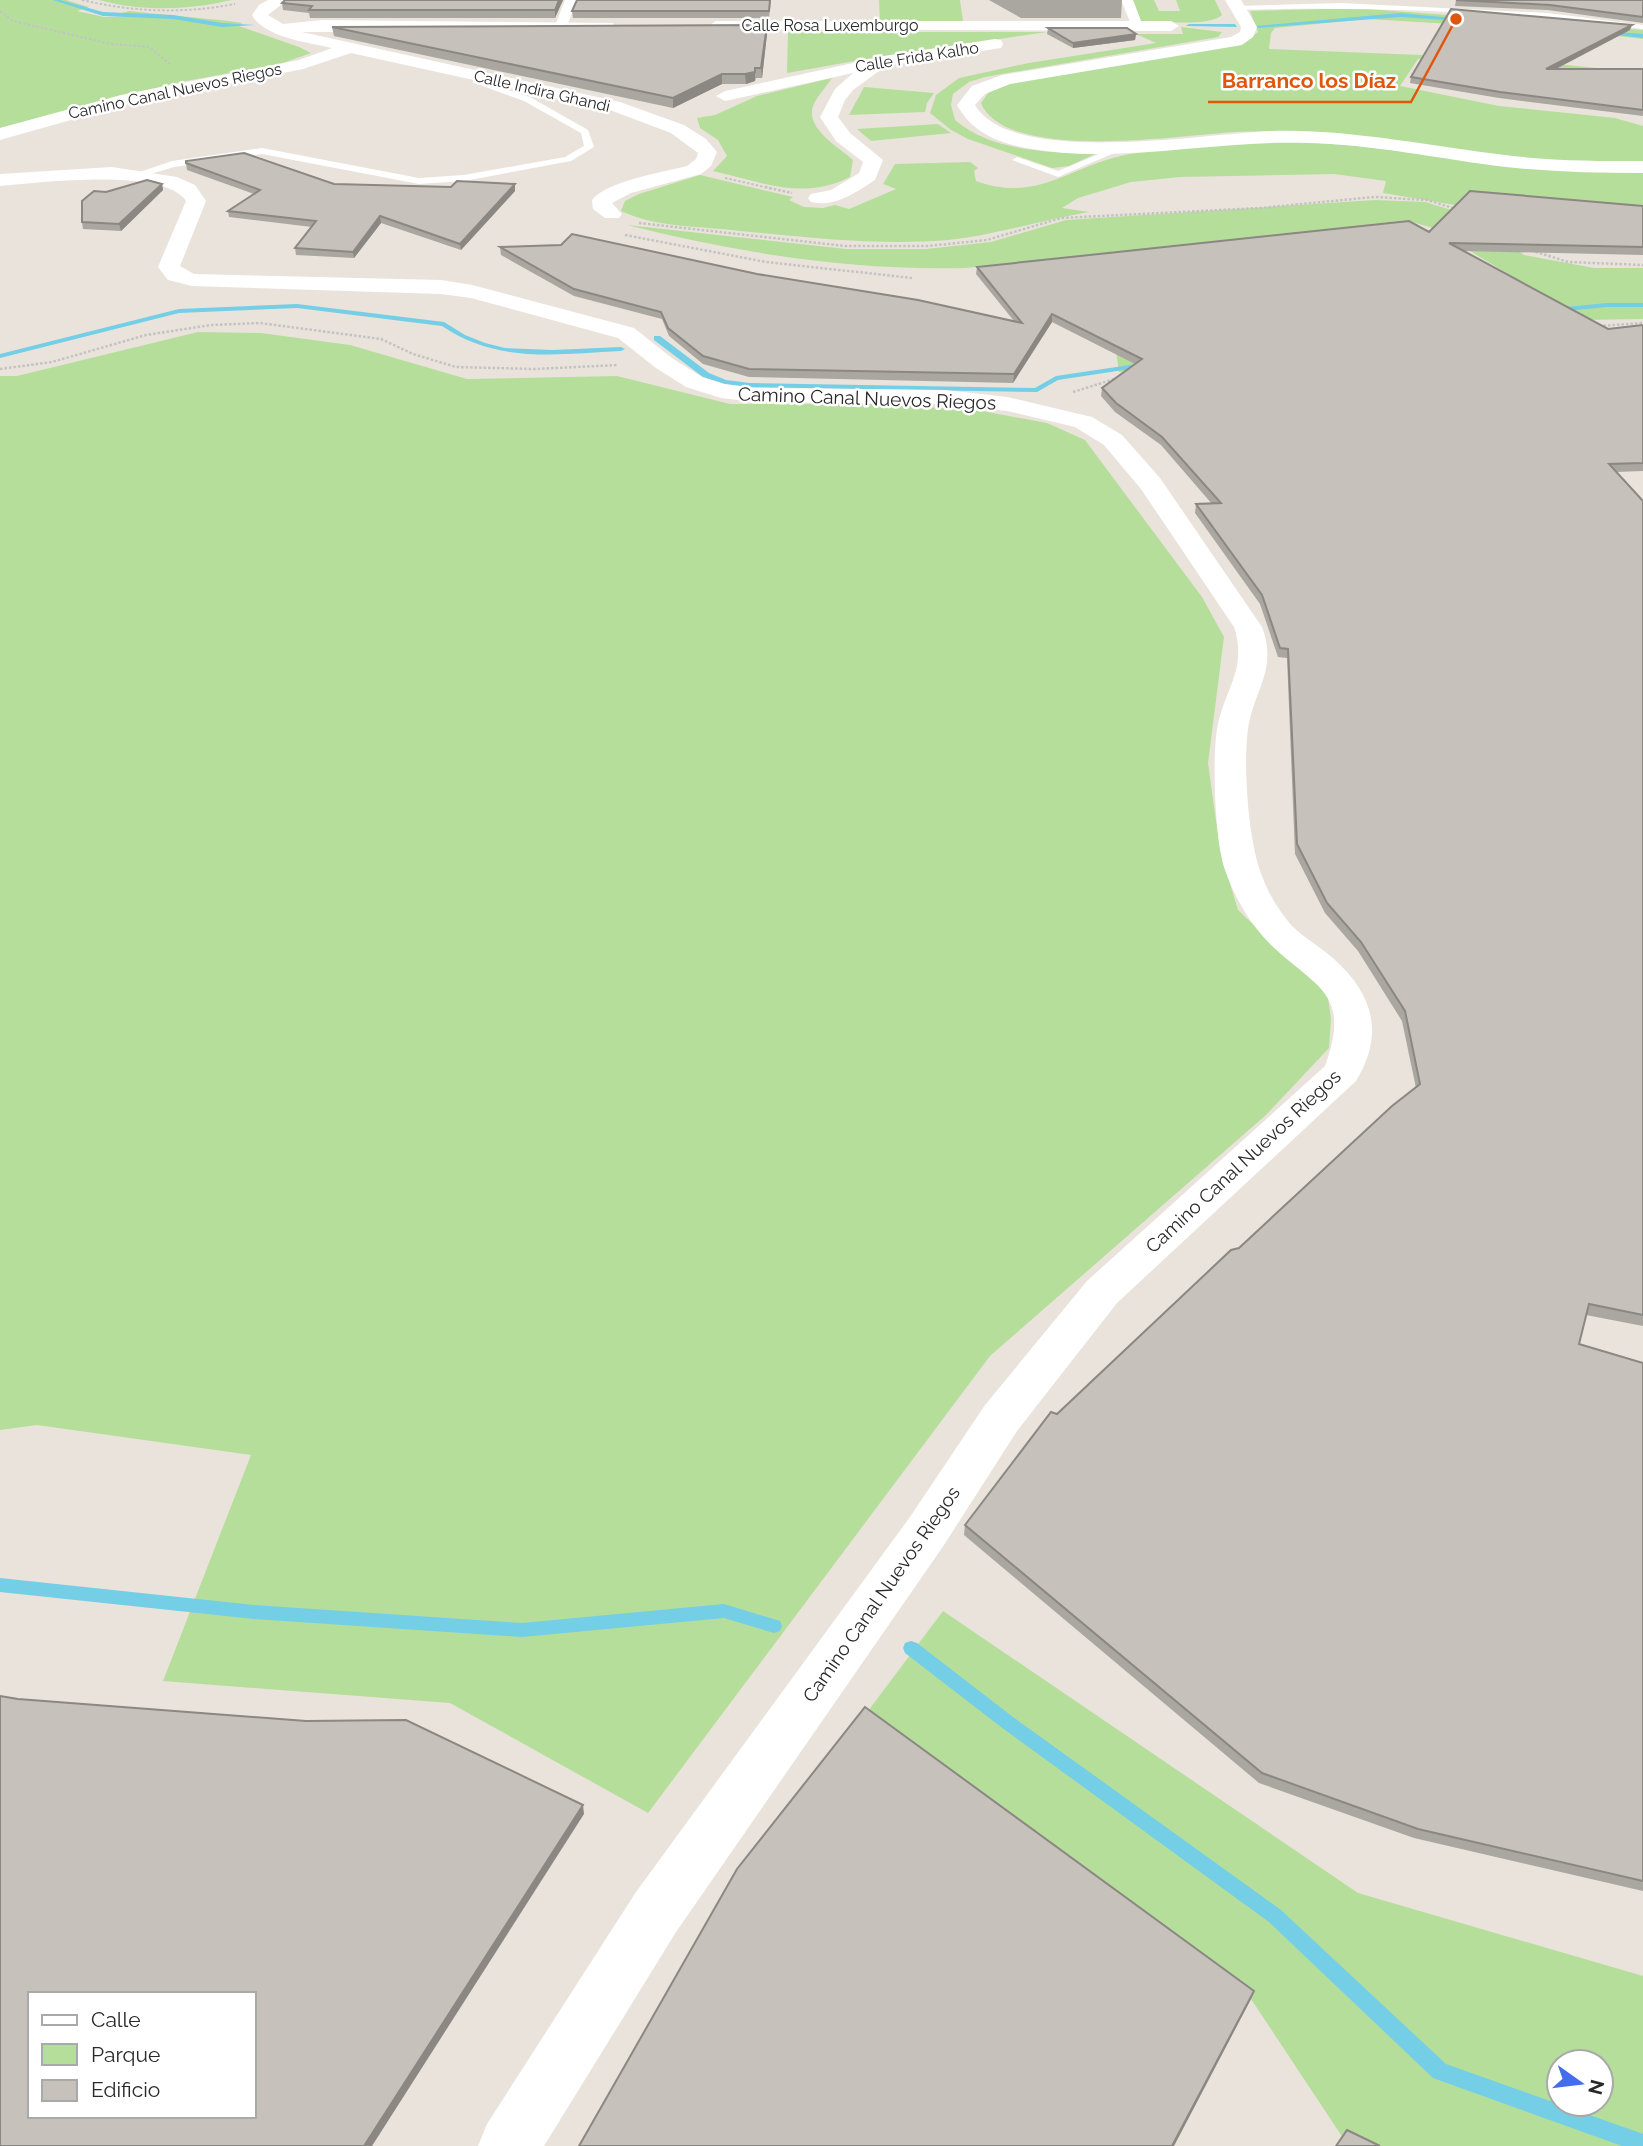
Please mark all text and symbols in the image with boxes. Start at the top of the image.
street label: Calle Rosa Luxemburgo [742,16,918,35]
street label: Calle Frida Kalho [854,38,980,76]
street label: Camino Canal Nuevos Riegos [67,59,284,123]
callout: Barranco los Díaz [1208,60,1411,102]
street label: Calle Indira Ghandi [472,66,612,116]
text: Barranco los Díaz [1222,68,1396,93]
street label: Camino Canal Nuevos Riegos [738,383,996,413]
street label: Camino Canal Nuevos Riegos [1141,1065,1345,1257]
street label: Camino Canal Nuevos Riegos [798,1482,964,1706]
legend [28,1992,256,2118]
text: Calle [91,2007,141,2032]
text: Parque [91,2042,160,2067]
north arrow [1545,2048,1615,2118]
text: Edificio [91,2077,160,2102]
text: N [1584,2077,1609,2097]

